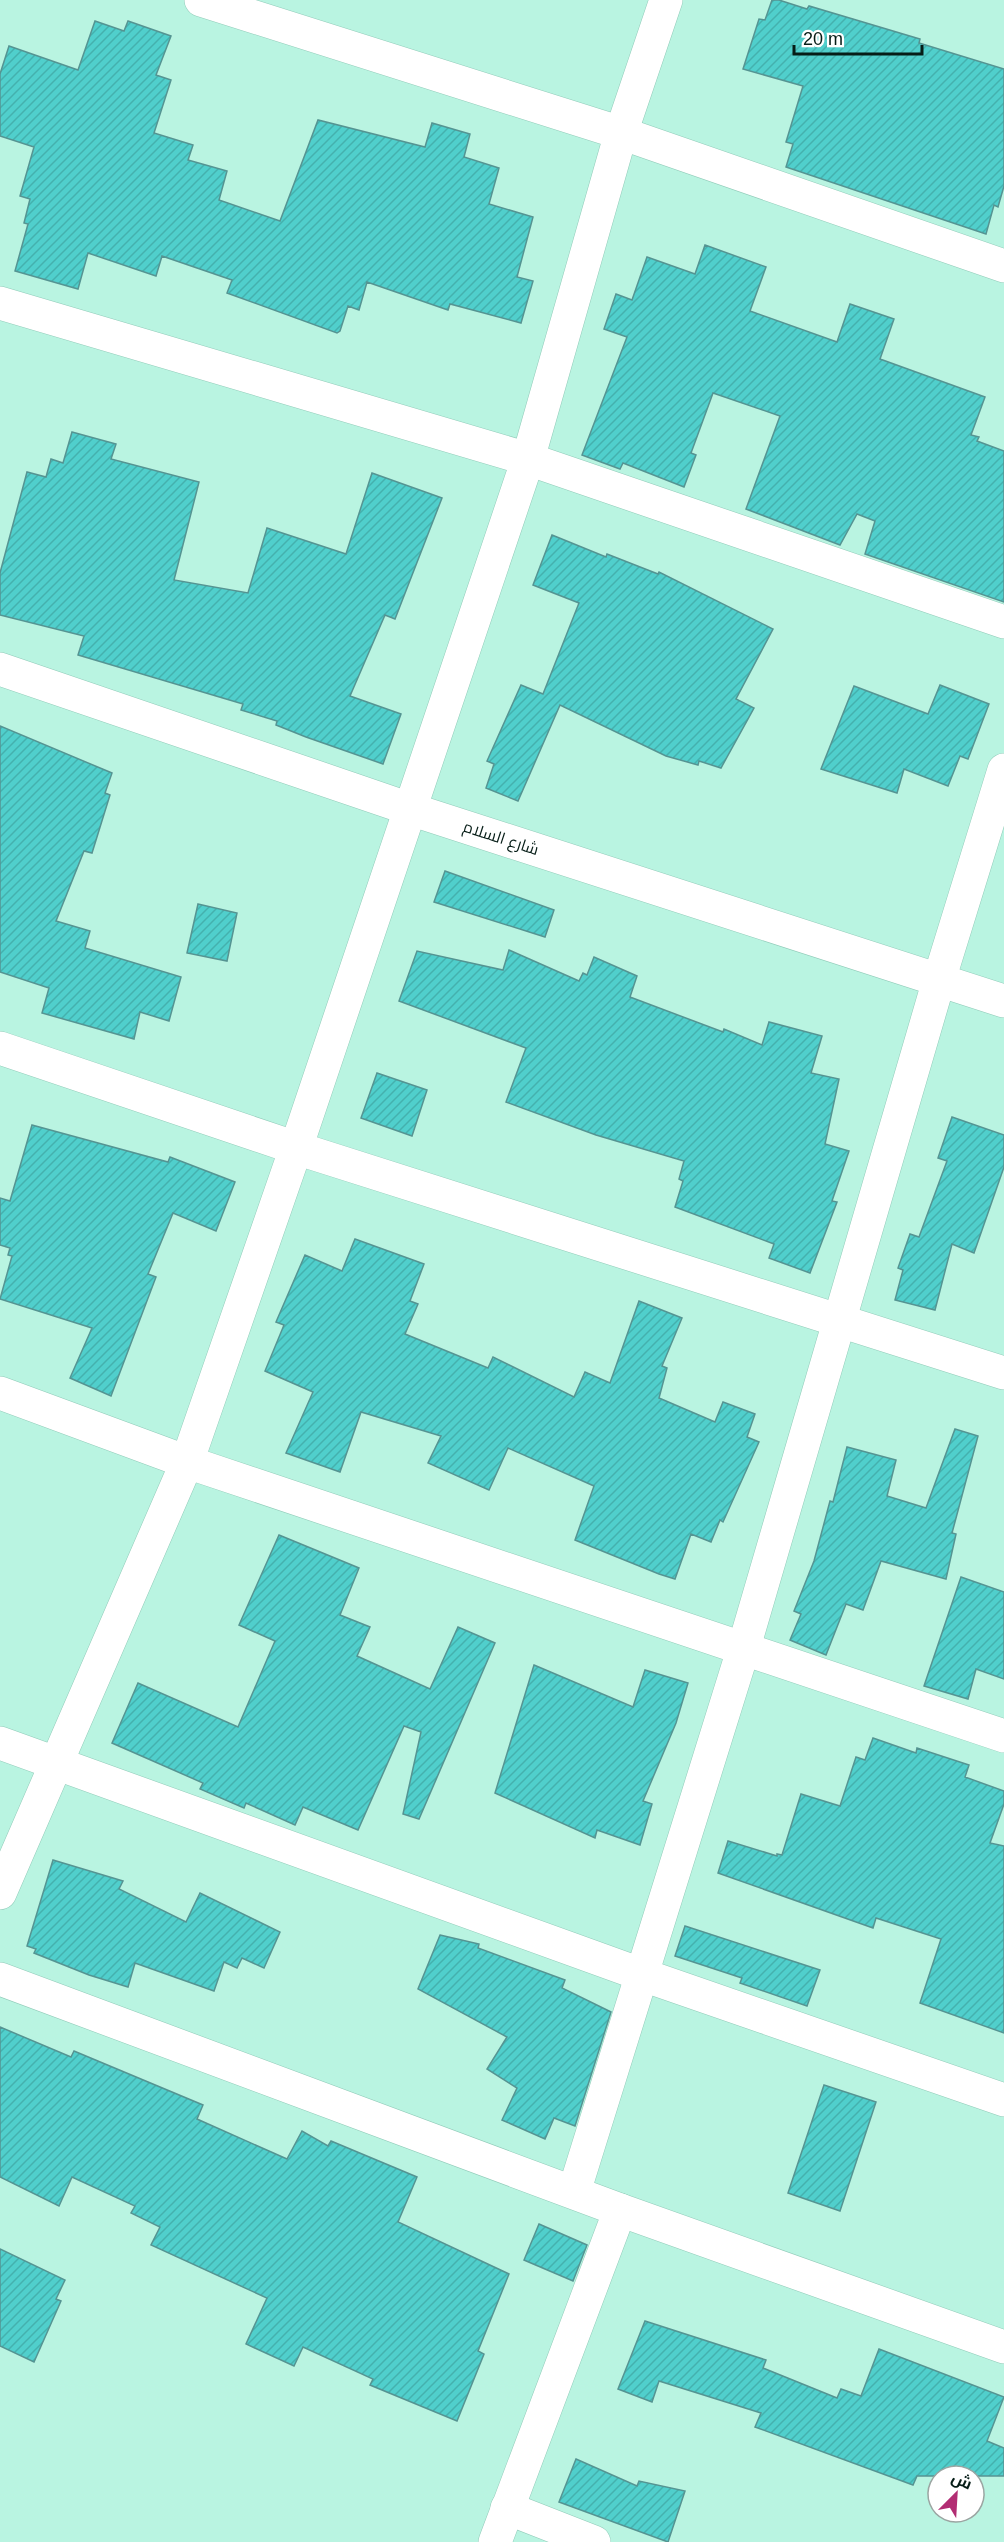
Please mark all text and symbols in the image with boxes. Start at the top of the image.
scale bar [794,18,922,56]
text: 20 m [803,29,843,49]
street label: شارع السلام [460,818,541,861]
north arrow [926,2464,986,2524]
text: ش [949,2469,975,2494]

